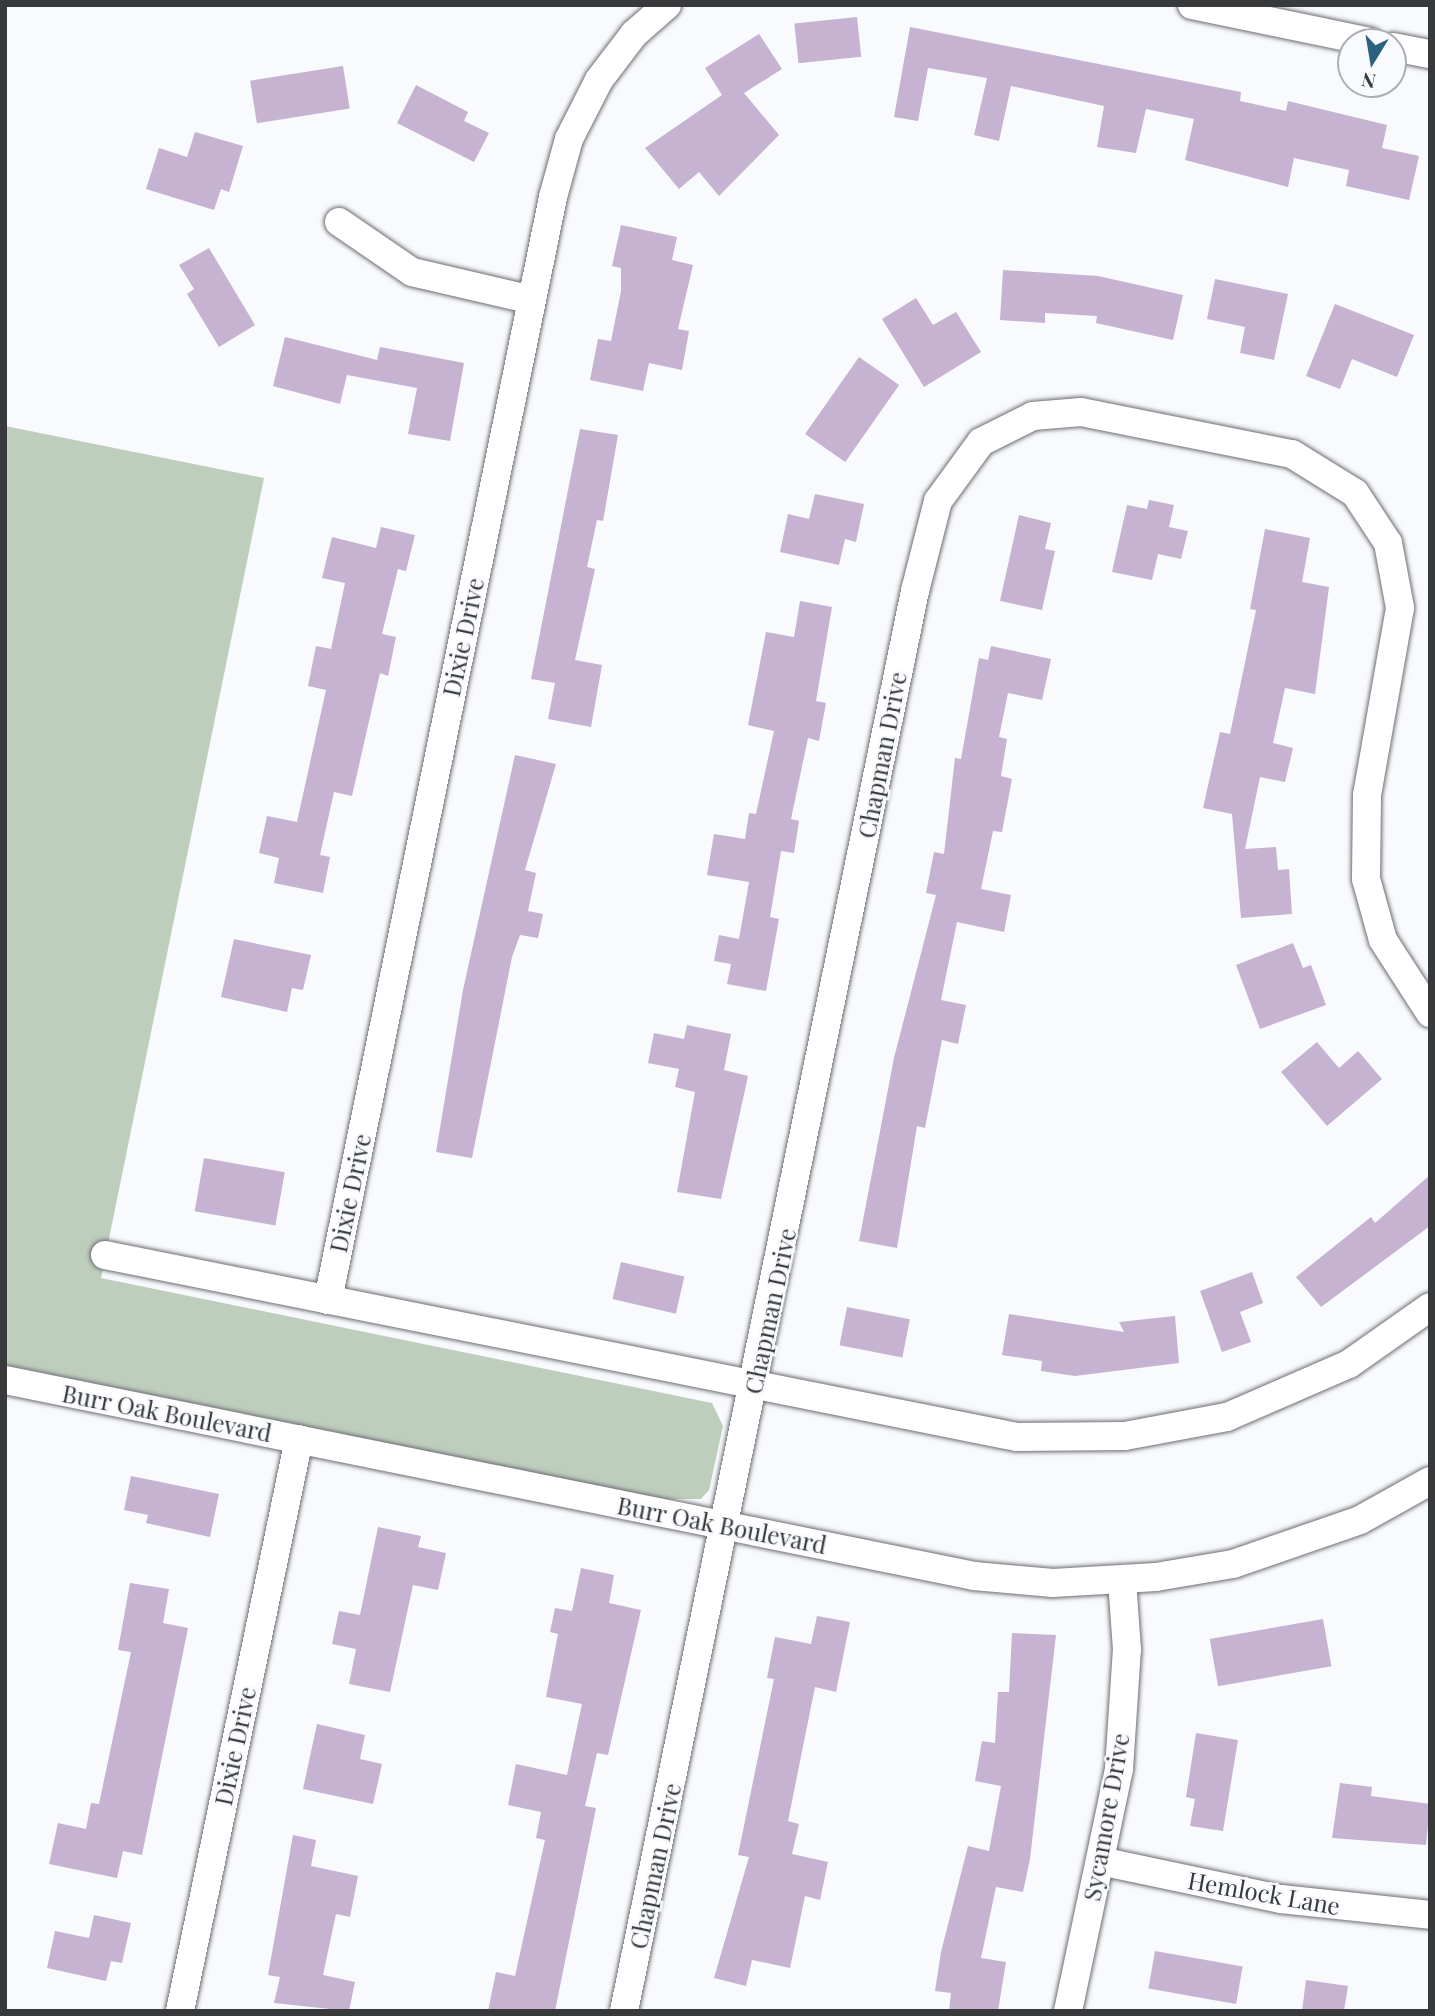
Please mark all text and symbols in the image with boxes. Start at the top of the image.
north arrow [1337,28,1407,98]
text: N [1359,68,1378,96]
street label: Dixie Drive [436,575,490,699]
street label: Chapman Drive [852,669,912,841]
street label: Dixie Drive [323,1131,377,1255]
street label: Chapman Drive [738,1225,802,1397]
street label: Burr Oak Boulevard [59,1378,275,1448]
street label: Burr Oak Boulevard [614,1490,830,1560]
street label: Dixie Drive [208,1684,262,1808]
street label: Sycamore Drive [1077,1731,1135,1903]
street label: Chapman Drive [623,1780,687,1952]
street label: Hemlock Lane [1185,1865,1343,1921]

